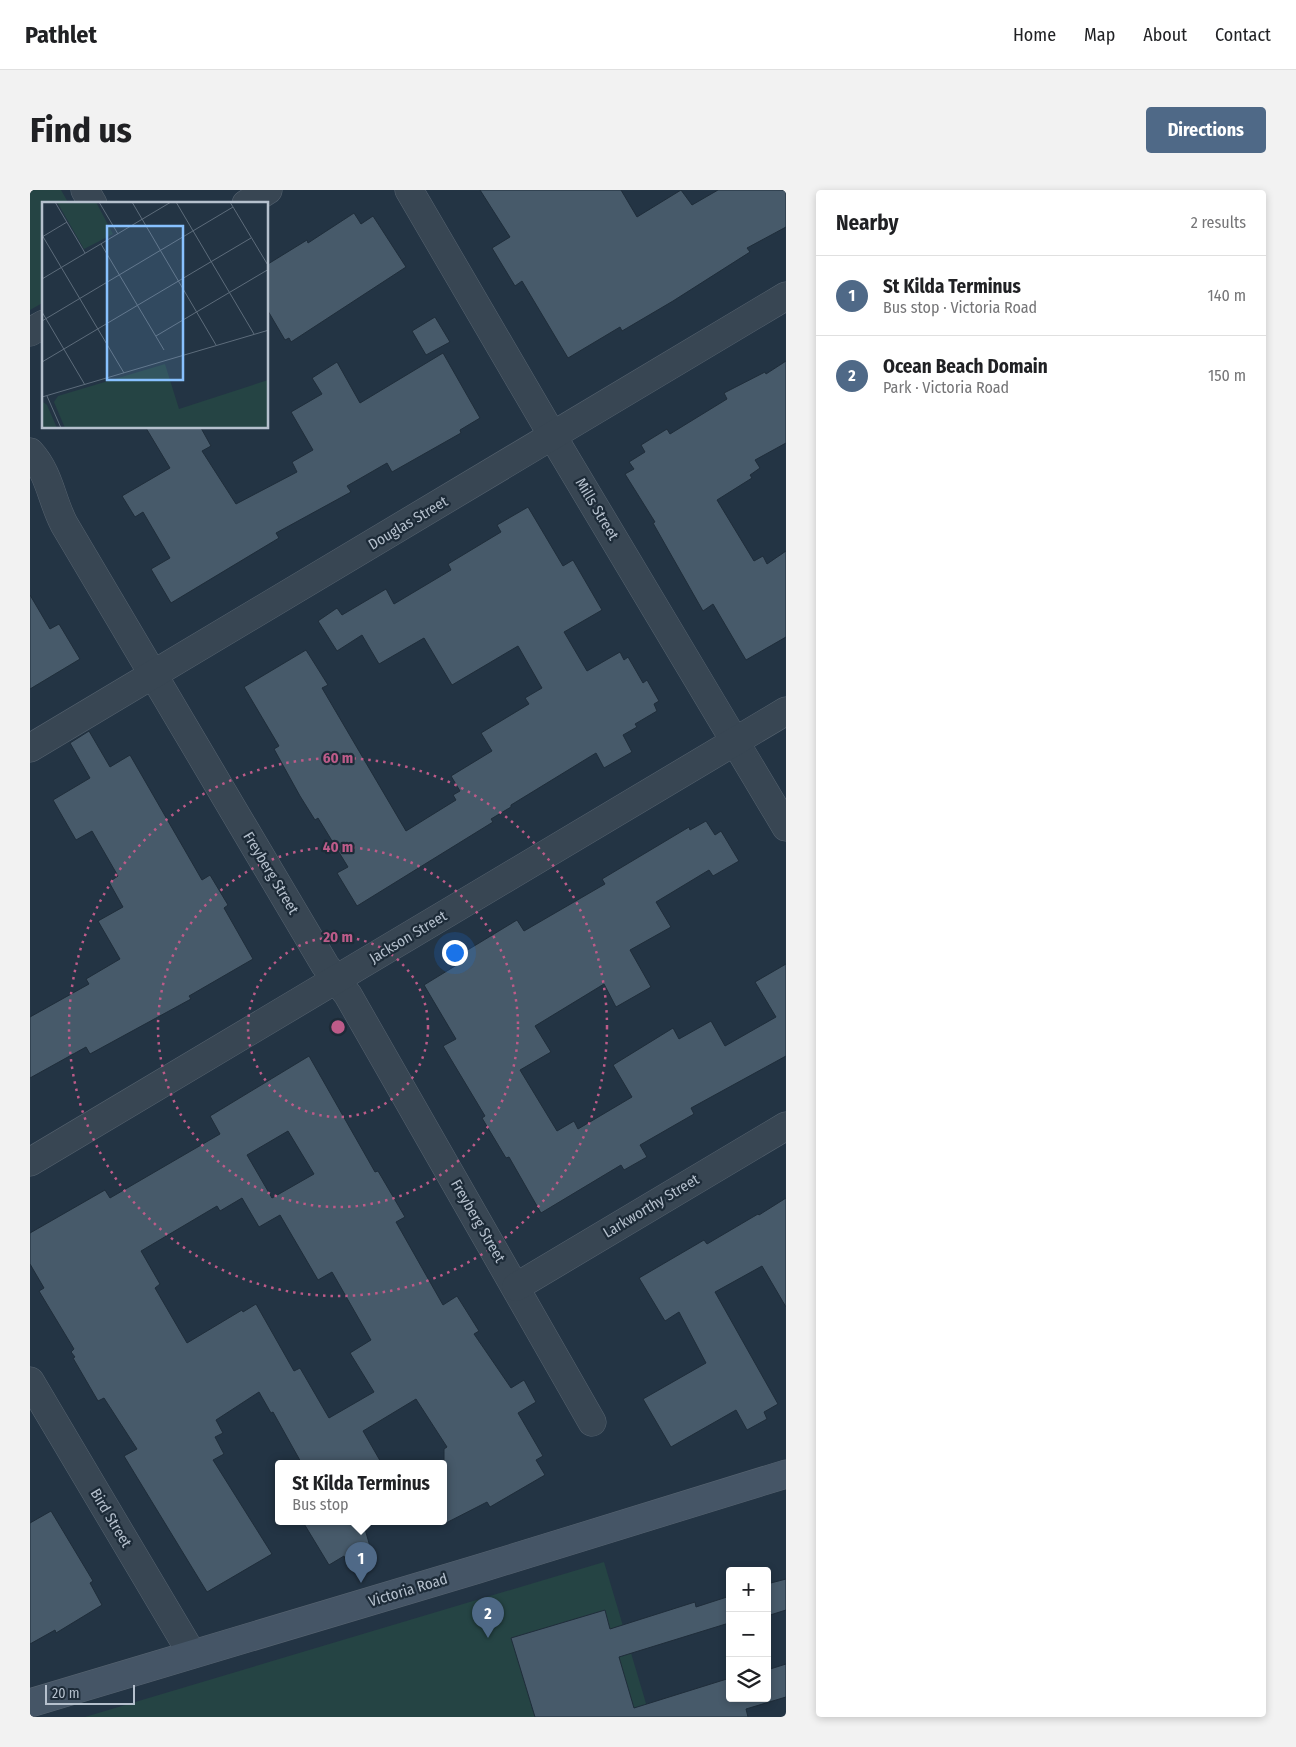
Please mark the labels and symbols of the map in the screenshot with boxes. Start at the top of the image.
inset map [42,202,269,429]
street label: Mills Street [571,475,623,543]
street label: Douglas Street [365,492,451,554]
text: 60 m [323,749,353,767]
street label: Freyberg Street [239,829,303,917]
text: 40 m [323,838,353,856]
street label: Jackson Street [366,907,450,967]
text: 20 m [322,928,353,946]
your location [442,940,468,966]
centre of rings [329,1018,347,1036]
street label: Larkworthy Street [600,1170,702,1242]
street label: Freyberg Street [447,1176,509,1266]
street label: Bird Street [86,1485,136,1551]
pin: 1 [345,1542,377,1583]
street label: Victoria Road [366,1569,450,1611]
pin: 2 [472,1597,504,1638]
scale bar [45,1682,135,1705]

